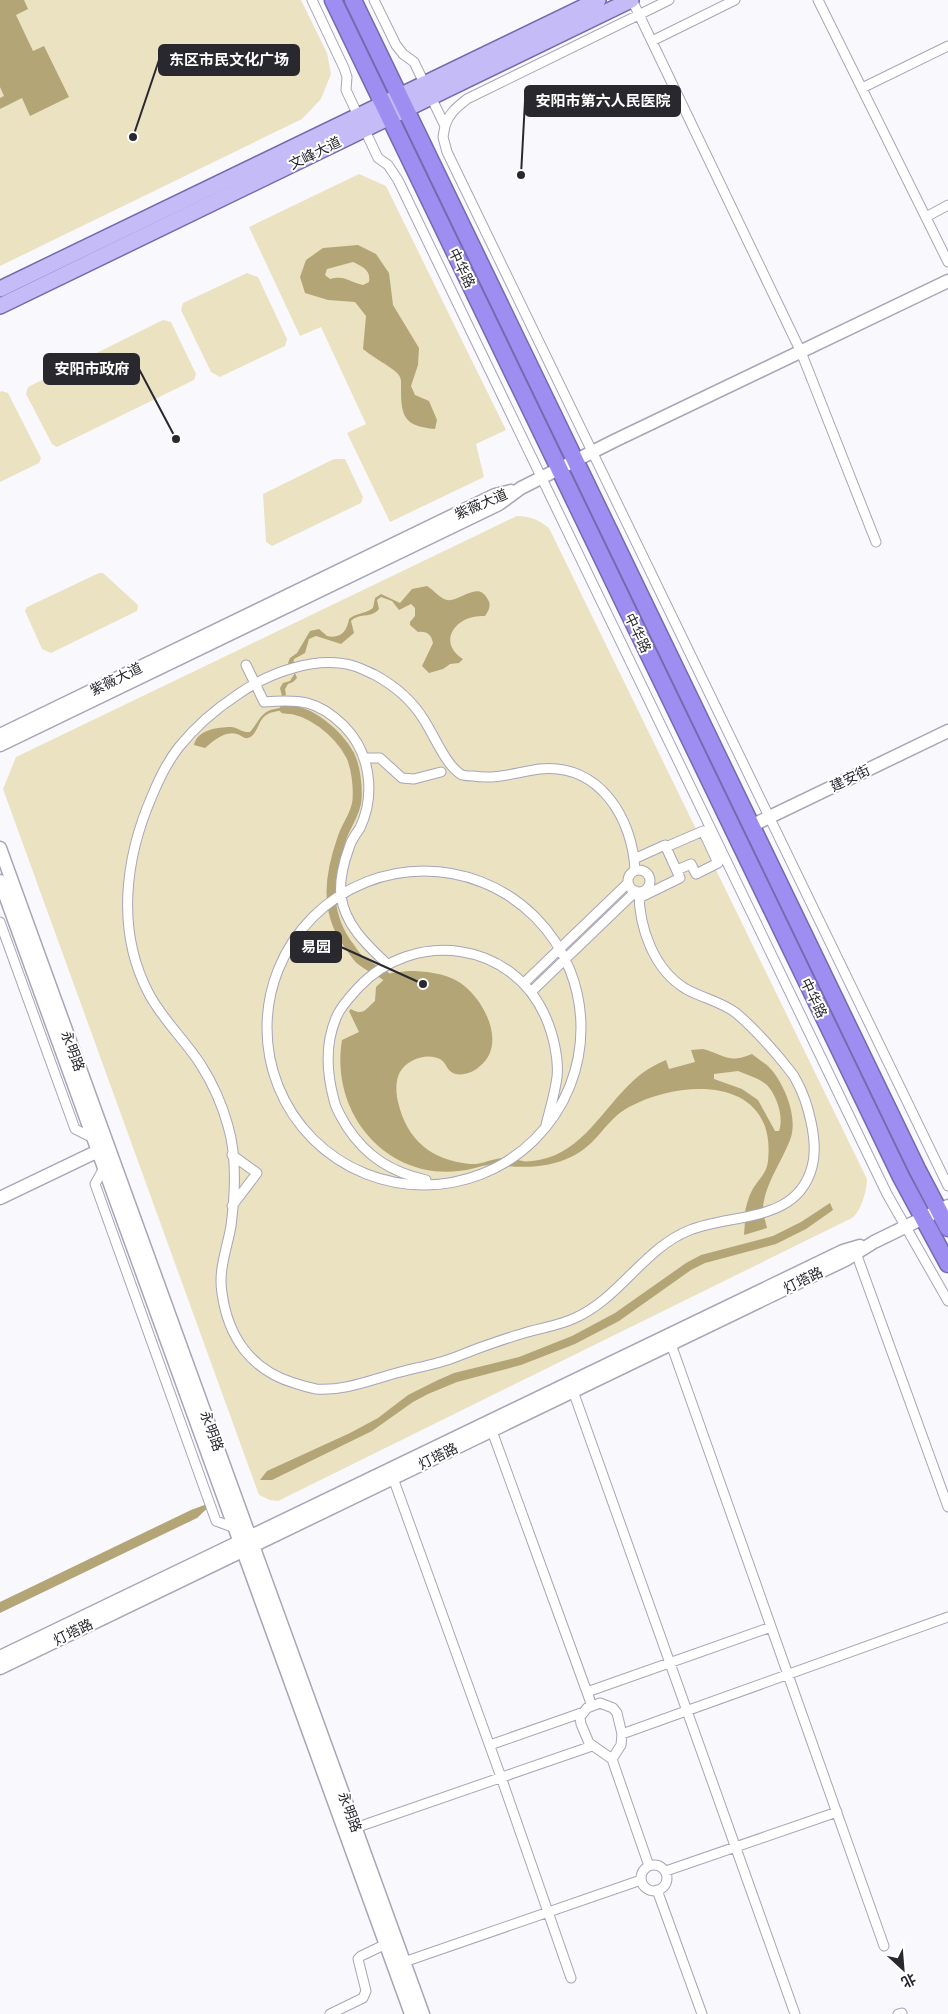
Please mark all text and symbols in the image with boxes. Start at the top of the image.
callout: 东区市民文化广场 [159,45,299,75]
text: 东区市民文化广场 [169,51,289,69]
callout: 安阳市第六人民医院 [525,86,680,116]
text: 安阳市第六人民医院 [535,92,671,110]
street label: 文峰大道 [286,134,344,173]
street label: 中华路 [445,246,478,291]
callout: 安阳市政府 [44,354,139,384]
text: 安阳市政府 [54,360,130,378]
street label: 紫薇大道 [452,486,510,523]
street label: 中华路 [621,611,654,656]
street label: 紫薇大道 [87,660,145,699]
street label: 建安街 [828,762,873,795]
callout: 易园 [291,932,341,962]
text: 易园 [301,938,331,956]
street label: 中华路 [797,976,830,1021]
street label: 永明路 [57,1029,88,1074]
street label: 灯塔路 [781,1264,826,1297]
street label: 永明路 [196,1409,227,1454]
street label: 灯塔路 [416,1440,461,1473]
street label: 灯塔路 [51,1616,96,1649]
street label: 永明路 [334,1790,365,1835]
north arrow [878,1944,928,1994]
text: 北 [898,1970,918,1991]

